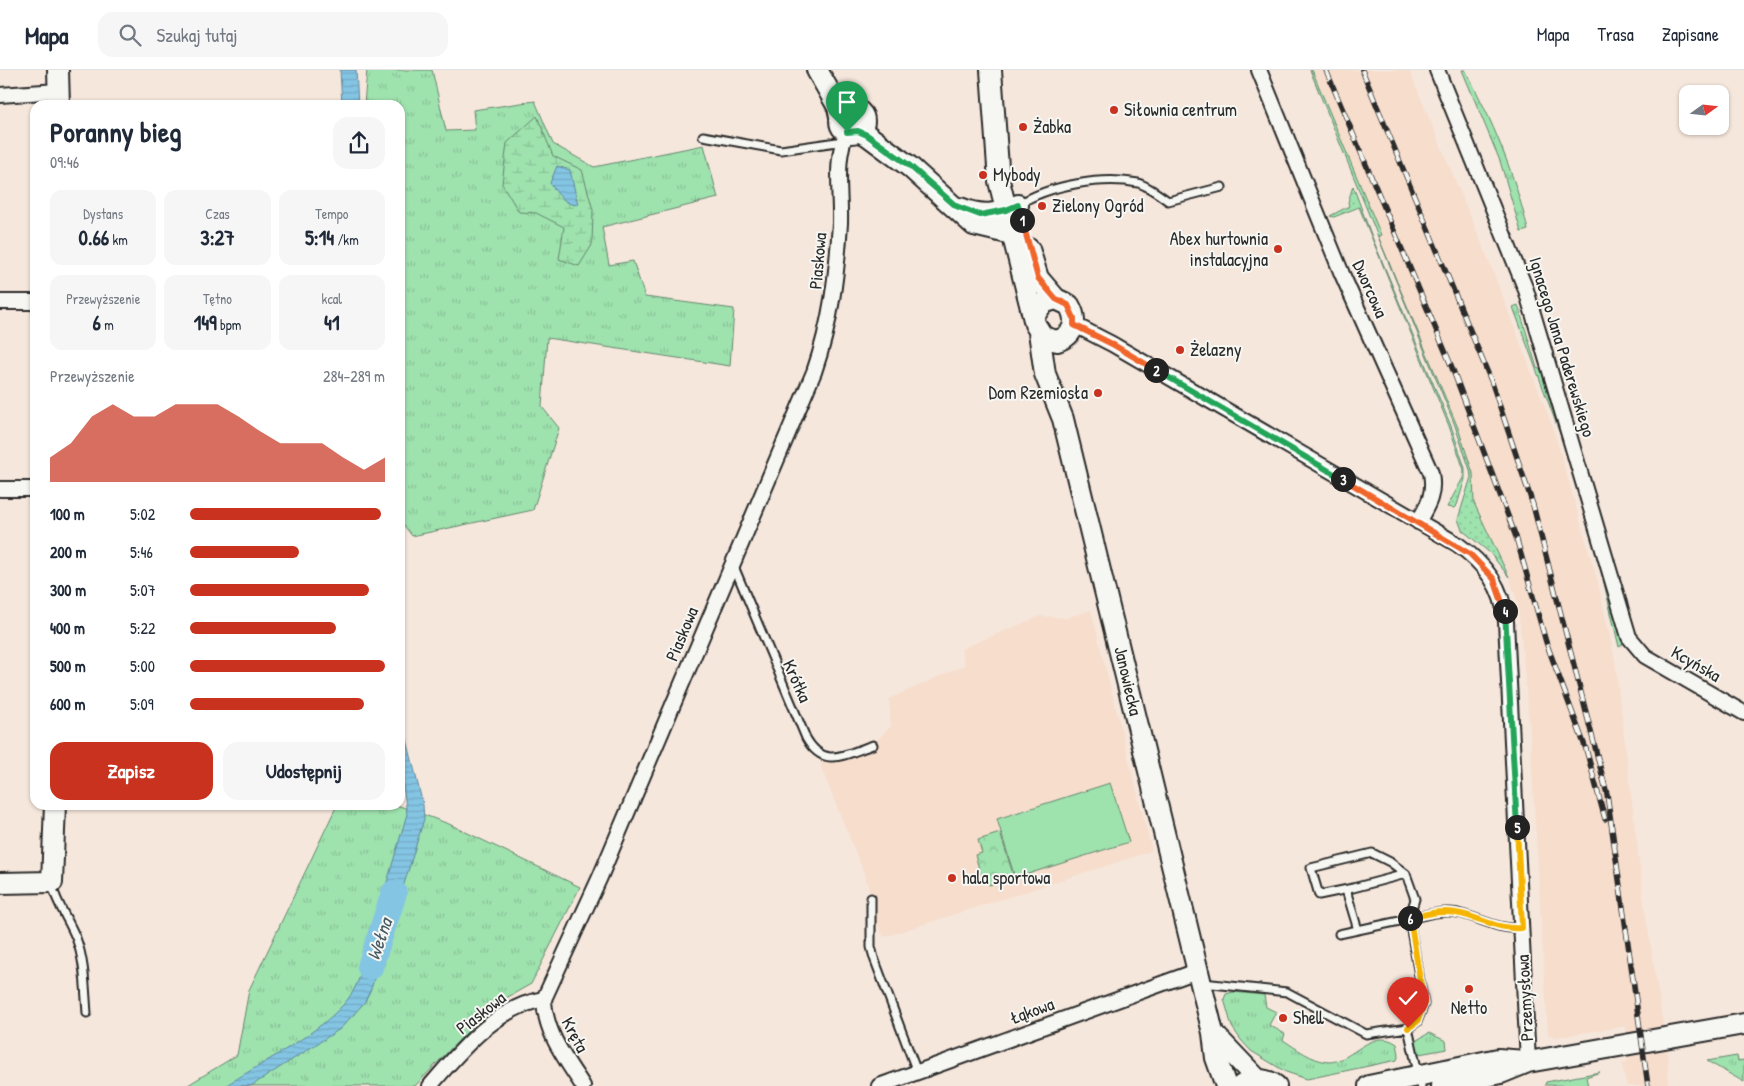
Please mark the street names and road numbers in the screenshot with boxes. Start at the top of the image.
street label: Piaskowa [803,232,832,290]
street label: Ignacego Jana Paderewskiego [1523,254,1602,440]
street label: Dworcowa [1347,256,1394,322]
street label: Piaskowa [659,603,704,665]
street label: Kcyńska [1667,639,1726,688]
street label: Janowiecka [1108,644,1149,718]
street label: Krótka [777,655,818,706]
street label: Przemysłowa [1510,954,1539,1042]
street label: Piaskowa [451,985,511,1040]
street label: Łąkowa [1006,991,1057,1030]
street label: Kręta [556,1013,595,1057]

